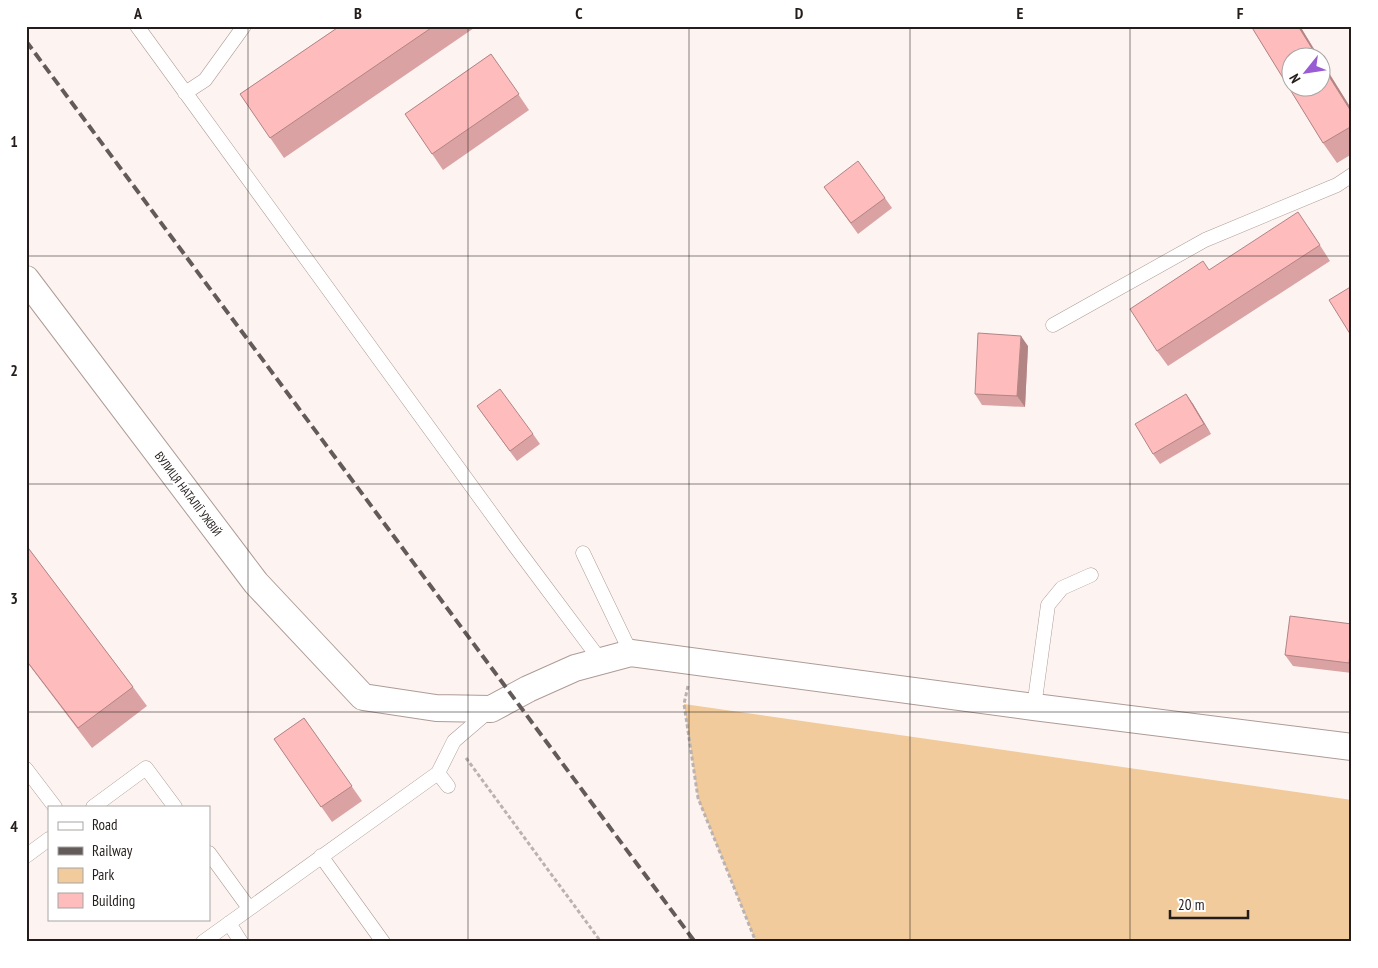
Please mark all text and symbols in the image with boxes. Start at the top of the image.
text: A [133,3,143,23]
text: B [354,3,362,23]
text: C [575,3,583,23]
text: D [795,3,804,23]
text: E [1017,3,1024,23]
text: F [1237,3,1244,23]
north arrow [1280,48,1330,98]
text: N [1285,71,1304,86]
text: 1 [10,131,18,151]
text: 2 [10,360,18,380]
street label: ВУЛИЦЯ НАТАЛІЇ УЖВІЙ [152,448,225,539]
text: 3 [10,588,18,608]
legend [48,806,210,920]
text: Road [92,815,118,834]
text: 4 [10,816,18,836]
text: Railway [92,841,133,860]
text: Park [92,865,114,884]
scale bar [1170,888,1248,920]
text: Building [92,891,135,910]
text: 20 m [1178,895,1204,914]

